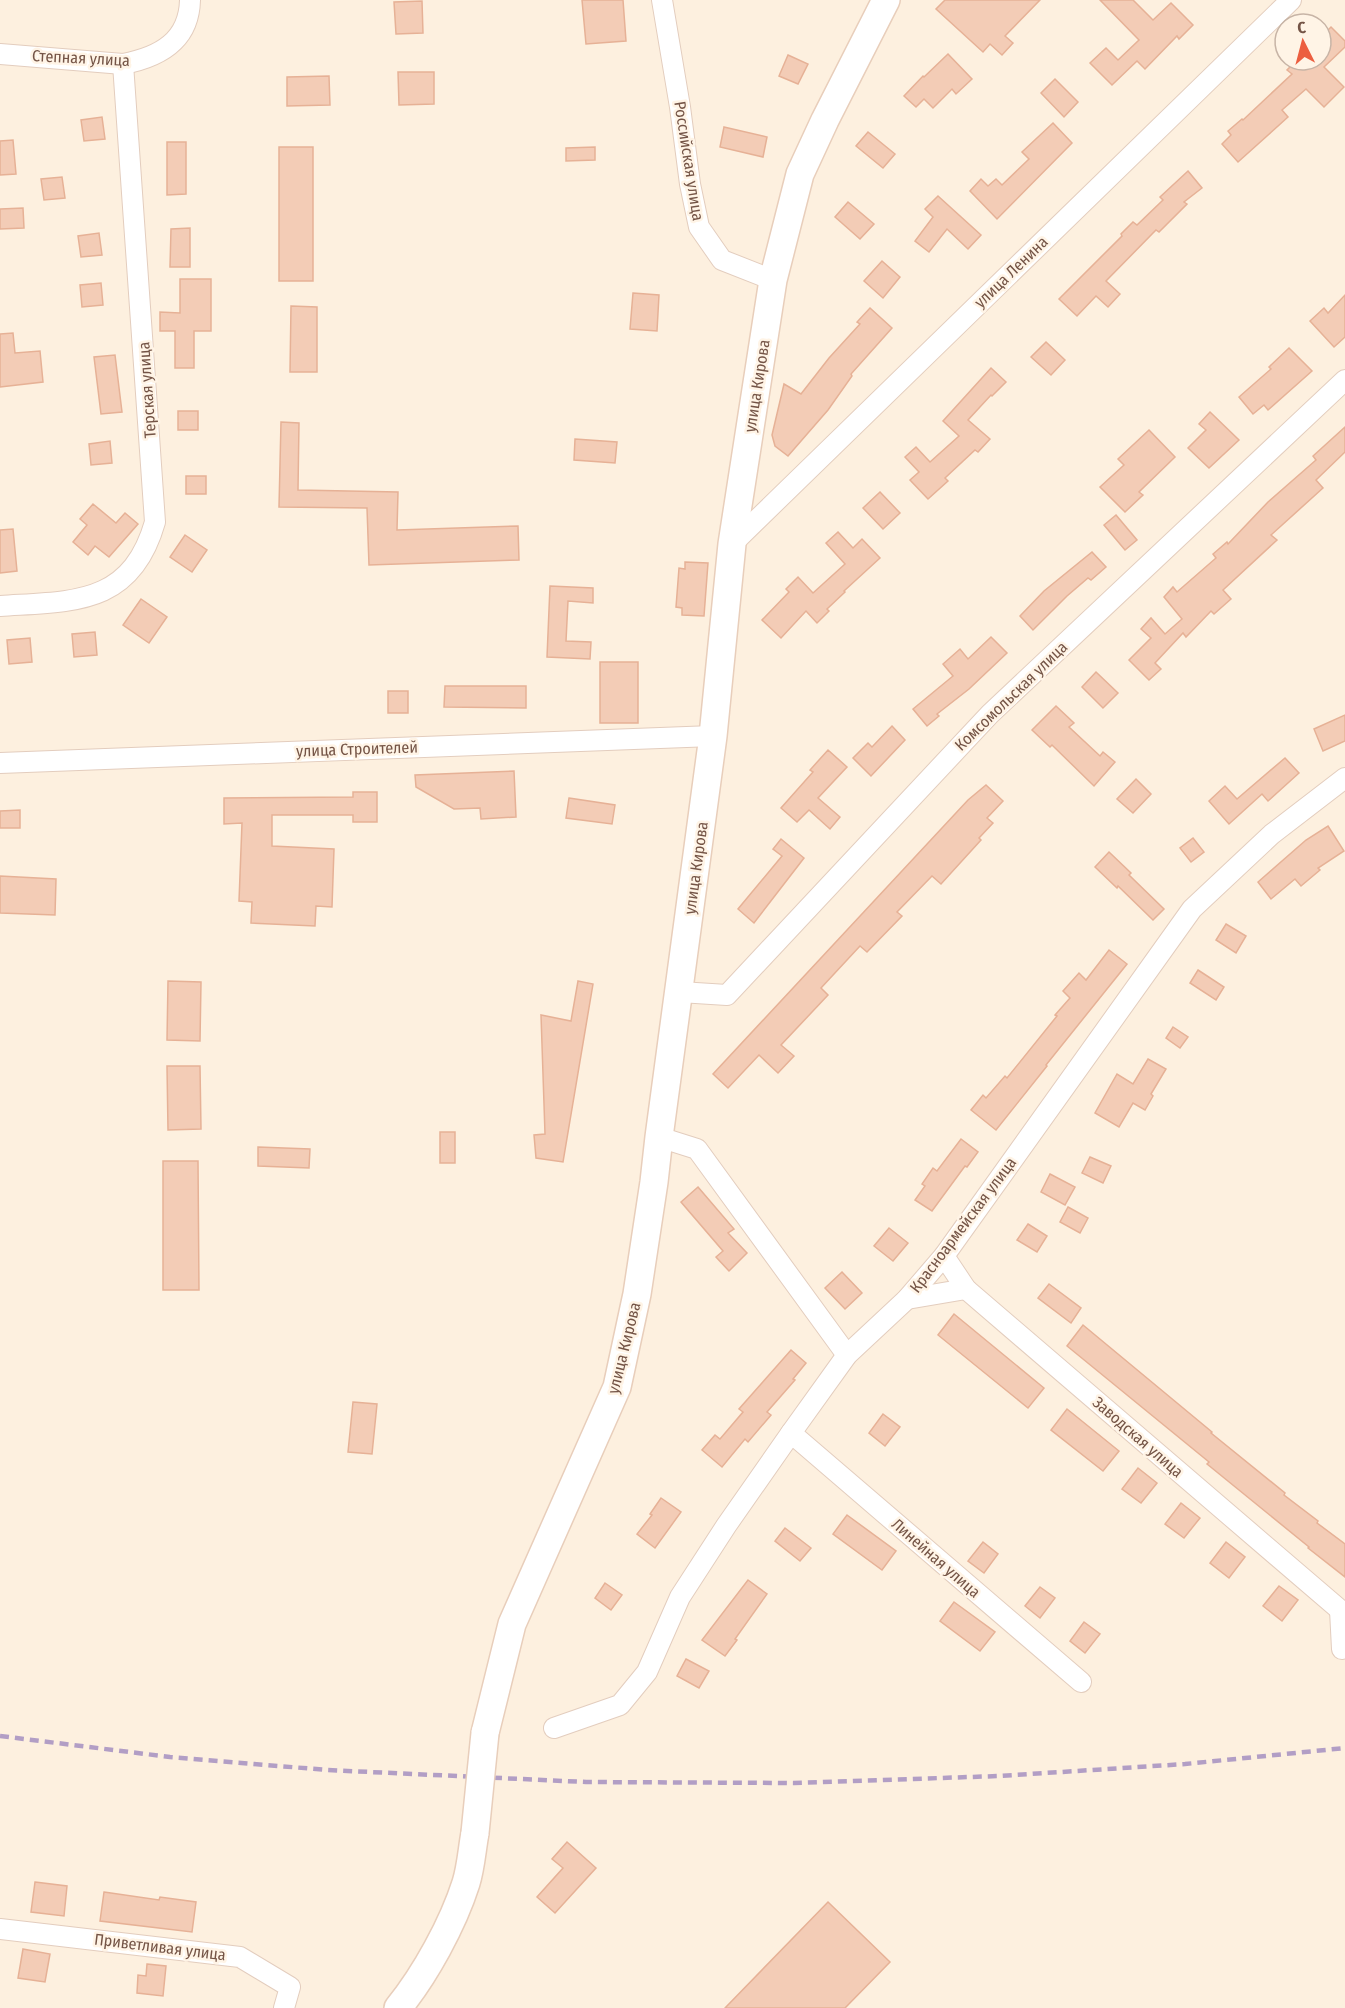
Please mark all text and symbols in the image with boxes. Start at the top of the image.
north arrow [1273,12,1333,72]
text: С [1296,18,1307,37]
street label: Степная улица [32,46,131,70]
street label: Российская улица [670,100,708,222]
street label: улица Ленина [970,232,1052,312]
street label: улица Кирова [740,338,774,434]
street label: Терская улица [134,341,160,439]
street label: Комсомольская улица [951,637,1071,755]
street label: улица Строителей [296,737,418,761]
street label: улица Кирова [680,820,712,916]
street label: Красноармейская улица [906,1153,1020,1296]
street label: улица Кирова [603,1300,645,1396]
street label: Заводская улица [1089,1393,1187,1481]
street label: Линейная улица [888,1514,984,1602]
street label: Приветливая улица [93,1930,227,1965]

